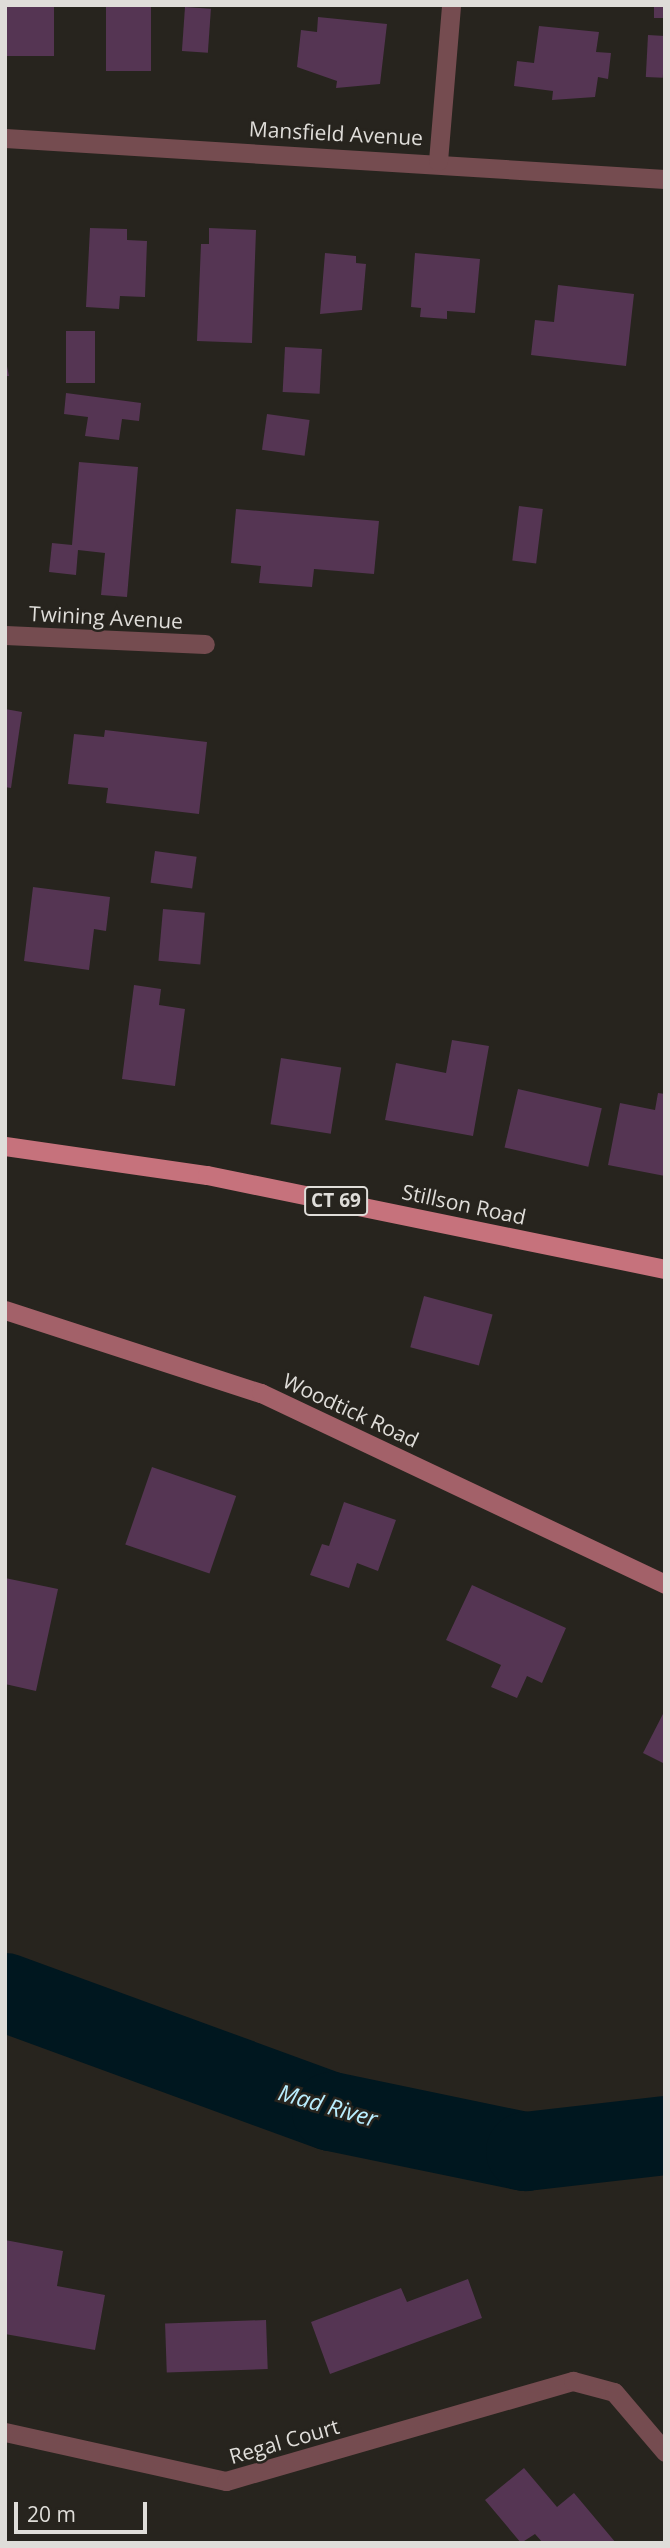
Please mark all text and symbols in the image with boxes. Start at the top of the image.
street label: Mansfield Avenue [248,116,424,150]
street label: Twining Avenue [28,600,184,634]
street label: Stillson Road [400,1179,528,1229]
road number: CT 69 [303,1186,369,1217]
street label: Woodtick Road [279,1368,423,1452]
water label: Mad River [275,2078,381,2132]
street label: Regal Court [226,2413,342,2469]
scale bar [18,2488,150,2532]
text: 20 m [27,2500,76,2528]

